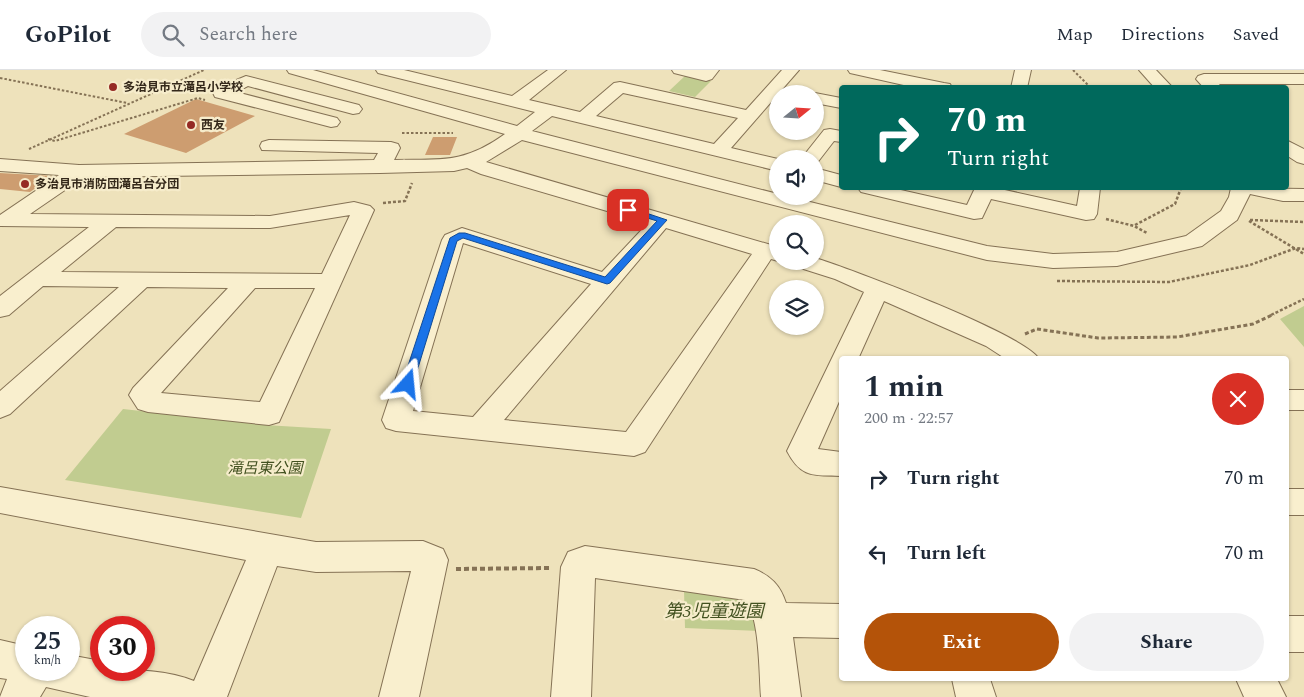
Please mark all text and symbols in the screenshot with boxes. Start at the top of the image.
search box [141,12,491,57]
text: GoPilot [25,17,111,53]
text: Search here [199,20,298,49]
icon: search [159,21,187,49]
text: Map [1057,21,1093,48]
text: Directions [1121,21,1205,48]
text: Saved [1233,21,1279,48]
place label: 多治見市立滝呂小学校 [123,78,243,97]
marker: 多治見市立滝呂小学校 [107,81,119,93]
north arrow [769,85,824,140]
map controls [769,85,824,335]
text: 70 m [947,94,1027,147]
icon: right [864,105,929,170]
place label: 西友 [201,116,225,135]
marker: 西友 [185,119,197,131]
text: Turn right [947,142,1049,175]
button: sound [769,150,824,205]
place label: 多治見市消防団滝呂台分団 [35,175,179,194]
marker: 多治見市消防団滝呂台分団 [19,178,31,190]
pin [607,189,649,231]
icon: arrive [614,196,642,224]
button: search [769,215,824,270]
button: layers [769,280,824,335]
position arrow [381,357,433,409]
text: 1 min [864,364,944,410]
button: close [1212,373,1264,425]
text: 200 m · 22:57 [864,406,954,430]
park label: 滝呂東公園 [227,457,304,480]
text: Turn right [907,464,1000,493]
text: 70 m [1224,464,1264,493]
icon: right [864,465,892,493]
text: Turn left [907,539,986,568]
text: 70 m [1224,539,1264,568]
icon: left [864,540,892,568]
park label: 第3児童遊園 [665,598,766,625]
button: Exit [864,613,1059,671]
button: Share [1069,613,1264,671]
speed limit sign: 30 [90,616,155,681]
text: 25 [33,623,62,661]
text: km/h [34,651,61,670]

